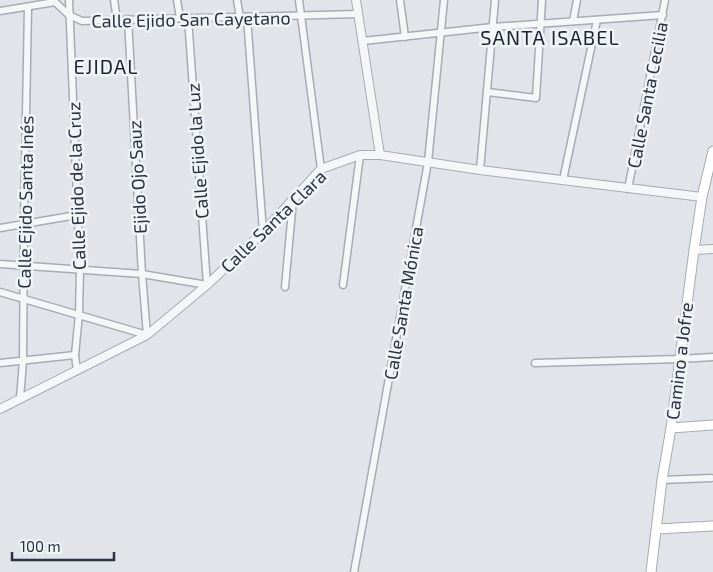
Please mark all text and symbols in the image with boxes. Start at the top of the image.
street label: Calle Ejido San Cayetano [91,6,291,32]
street label: Calle Santa Cecilia [622,20,672,170]
district label: SANTA ISABEL [480,25,620,49]
district label: EJIDAL [73,54,139,78]
street label: Calle Ejido la Luz [181,82,213,220]
street label: Calle Ejido de la Cruz [62,102,90,270]
street label: Calle Ejido Santa Inés [12,115,38,289]
street label: Ejido Ojo Sauz [123,120,151,234]
street label: Calle Santa Clara [216,165,330,277]
street label: Calle Santa Mónica [379,225,427,381]
street label: Camino a Jofre [661,301,697,421]
scale bar [12,530,115,562]
text: 100 m [20,537,61,555]

